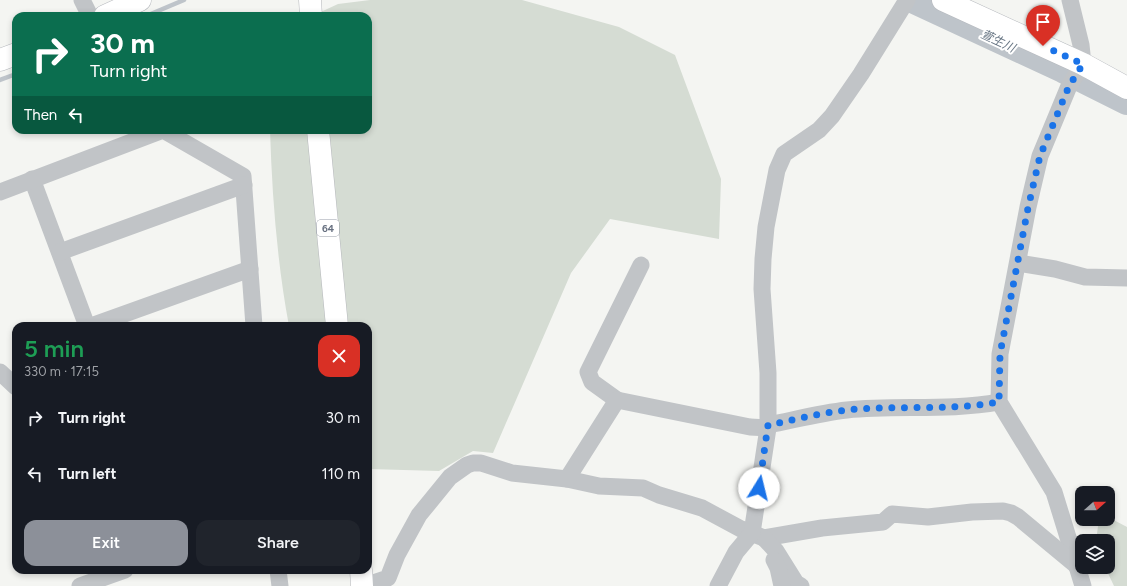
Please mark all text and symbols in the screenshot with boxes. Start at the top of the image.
pin [1026,5,1060,46]
icon: arrive [1032,11,1054,33]
text: 30 m [90,26,155,60]
water label: 萱生川 [979,27,1019,56]
icon: right [24,28,76,80]
text: Turn right [90,60,167,82]
icon: left [65,104,87,126]
text: Then [24,106,57,124]
road number: 64 [317,220,339,236]
text: 5 min [24,334,84,363]
button: close [318,335,360,377]
text: 330 m · 17:15 [24,364,99,379]
icon: right [24,407,46,429]
text: Turn right [58,409,126,427]
text: 30 m [326,409,360,427]
icon: left [24,463,46,485]
text: Turn left [58,465,116,483]
text: 110 m [322,465,360,483]
position arrow [738,467,780,509]
north arrow [1075,486,1115,526]
map controls [1075,486,1115,574]
button: Exit [24,520,188,566]
button: Share [196,520,360,566]
button: layers [1075,534,1115,574]

